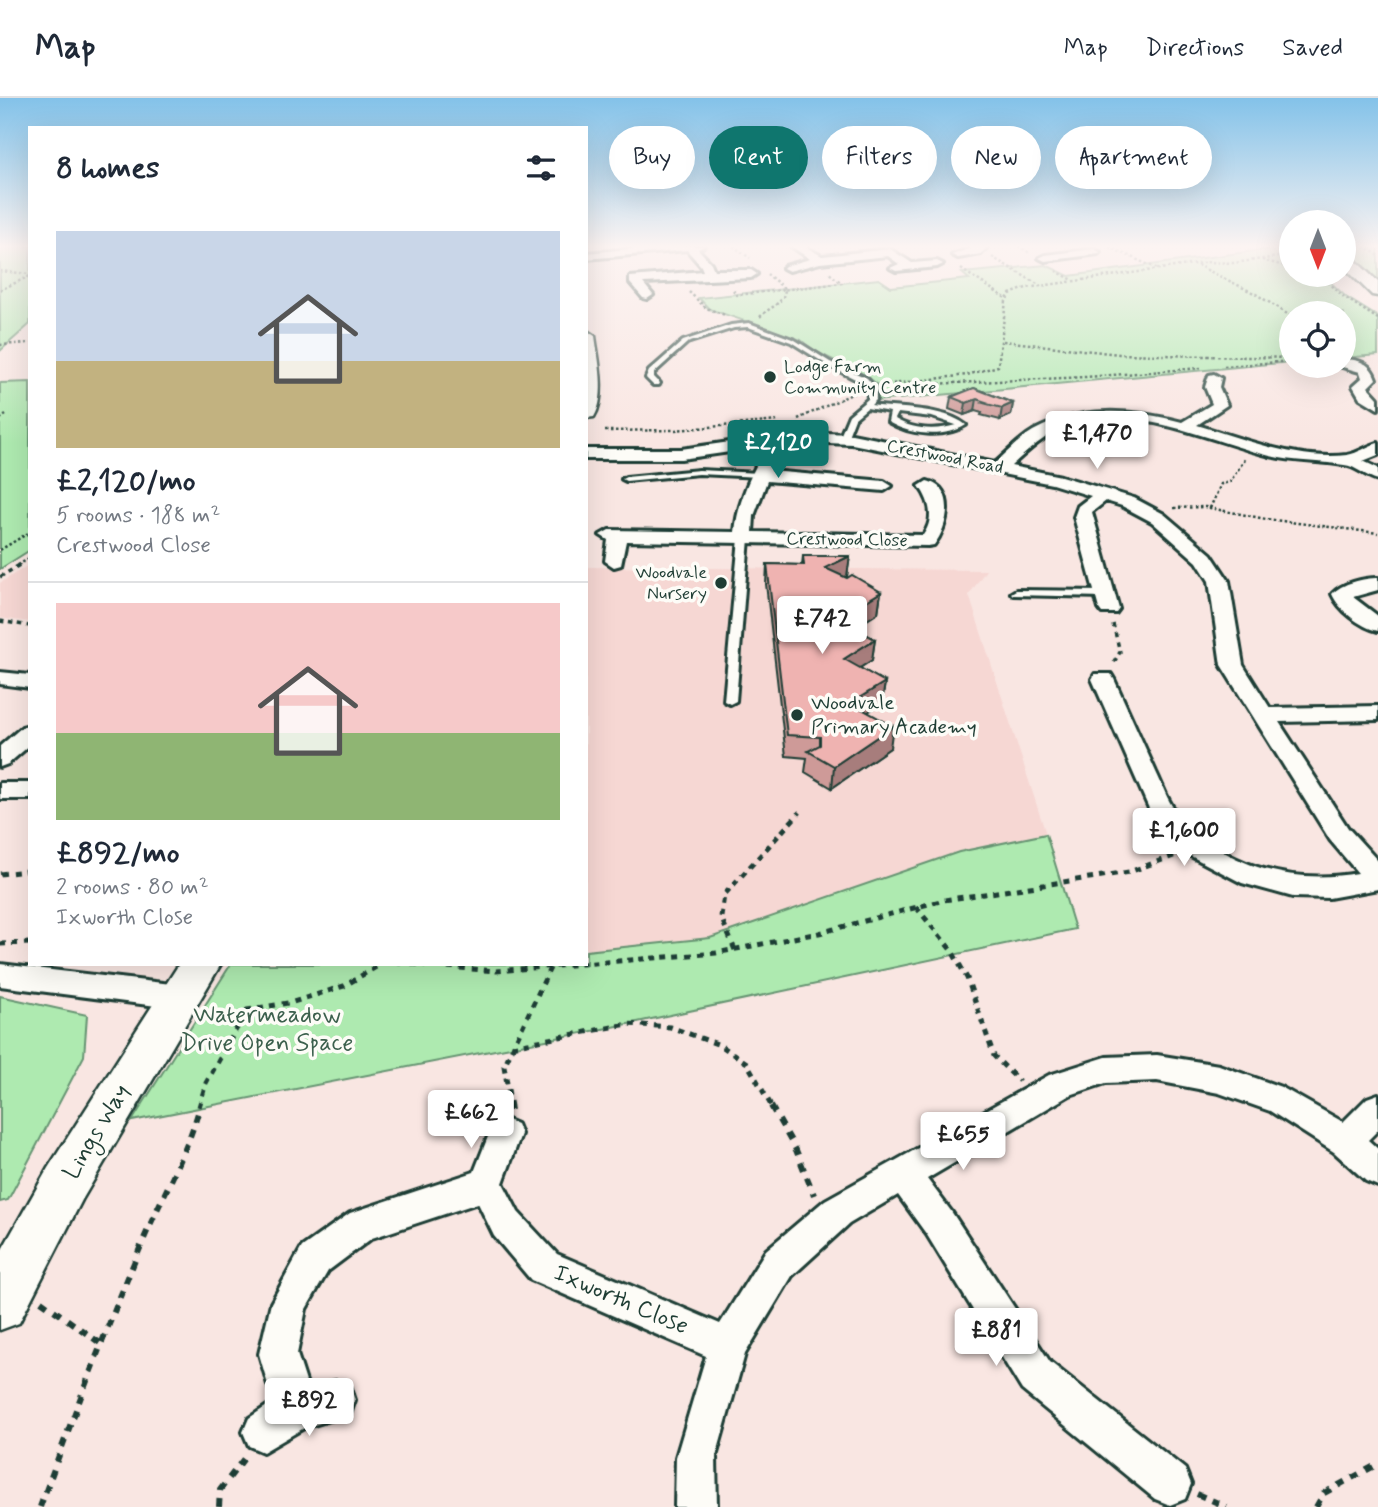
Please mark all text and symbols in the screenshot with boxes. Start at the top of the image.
text: Map [35,26,95,70]
text: Map [1064,33,1108,64]
text: Directions [1146,33,1244,64]
text: Saved [1282,33,1343,64]
chip: Buy [609,126,695,189]
chip: Rent [709,126,808,189]
chip: Filters [822,126,937,189]
chip: New [951,126,1041,189]
chip: Apartment [1055,126,1212,189]
text: 8 homes [56,149,159,188]
icon: filters [522,149,560,187]
north arrow [1279,210,1356,287]
map controls [1279,210,1356,378]
icon: home [245,276,371,402]
button: locate [1279,301,1356,378]
place label: Lodge Farm Community Centre [784,355,936,400]
marker: Lodge Farm Community Centre [762,369,778,385]
pin: £1,470 [1040,412,1154,471]
text: £1,470 [1061,419,1133,449]
pin: £2,120 [721,420,835,480]
text: £2,120 [744,428,812,458]
street label: Crestwood Road [885,434,1005,480]
text: £2,120/mo [56,462,196,501]
text: 5 rooms · 188 m² [56,501,220,531]
street label: Crestwood Close [786,527,908,553]
text: Crestwood Close [56,531,211,561]
place label: Woodvale Nursery [635,561,707,606]
marker: Woodvale Nursery [713,575,729,591]
pin: £742 [781,596,863,656]
text: £742 [793,604,851,634]
icon: home [245,648,371,774]
place label: Woodvale Primary Academy [811,689,977,741]
marker: Woodvale Primary Academy [789,707,805,723]
pin: £1,600 [1127,808,1241,868]
text: £1,600 [1149,816,1219,846]
text: £892/mo [56,834,180,873]
text: 2 rooms · 80 m² [56,873,209,903]
text: Ixworth Close [56,903,193,933]
park label: Watermeadow Drive Open Space [181,1000,353,1059]
street label: Lings Way [56,1079,139,1186]
pin: £662 [430,1090,512,1150]
text: £662 [444,1098,498,1128]
pin: £655 [922,1112,1004,1172]
text: £655 [937,1120,990,1150]
street label: Ixworth Close [549,1258,693,1342]
pin: £881 [955,1308,1037,1368]
text: £881 [971,1316,1021,1346]
pin: £892 [268,1378,350,1438]
text: £892 [281,1386,337,1416]

